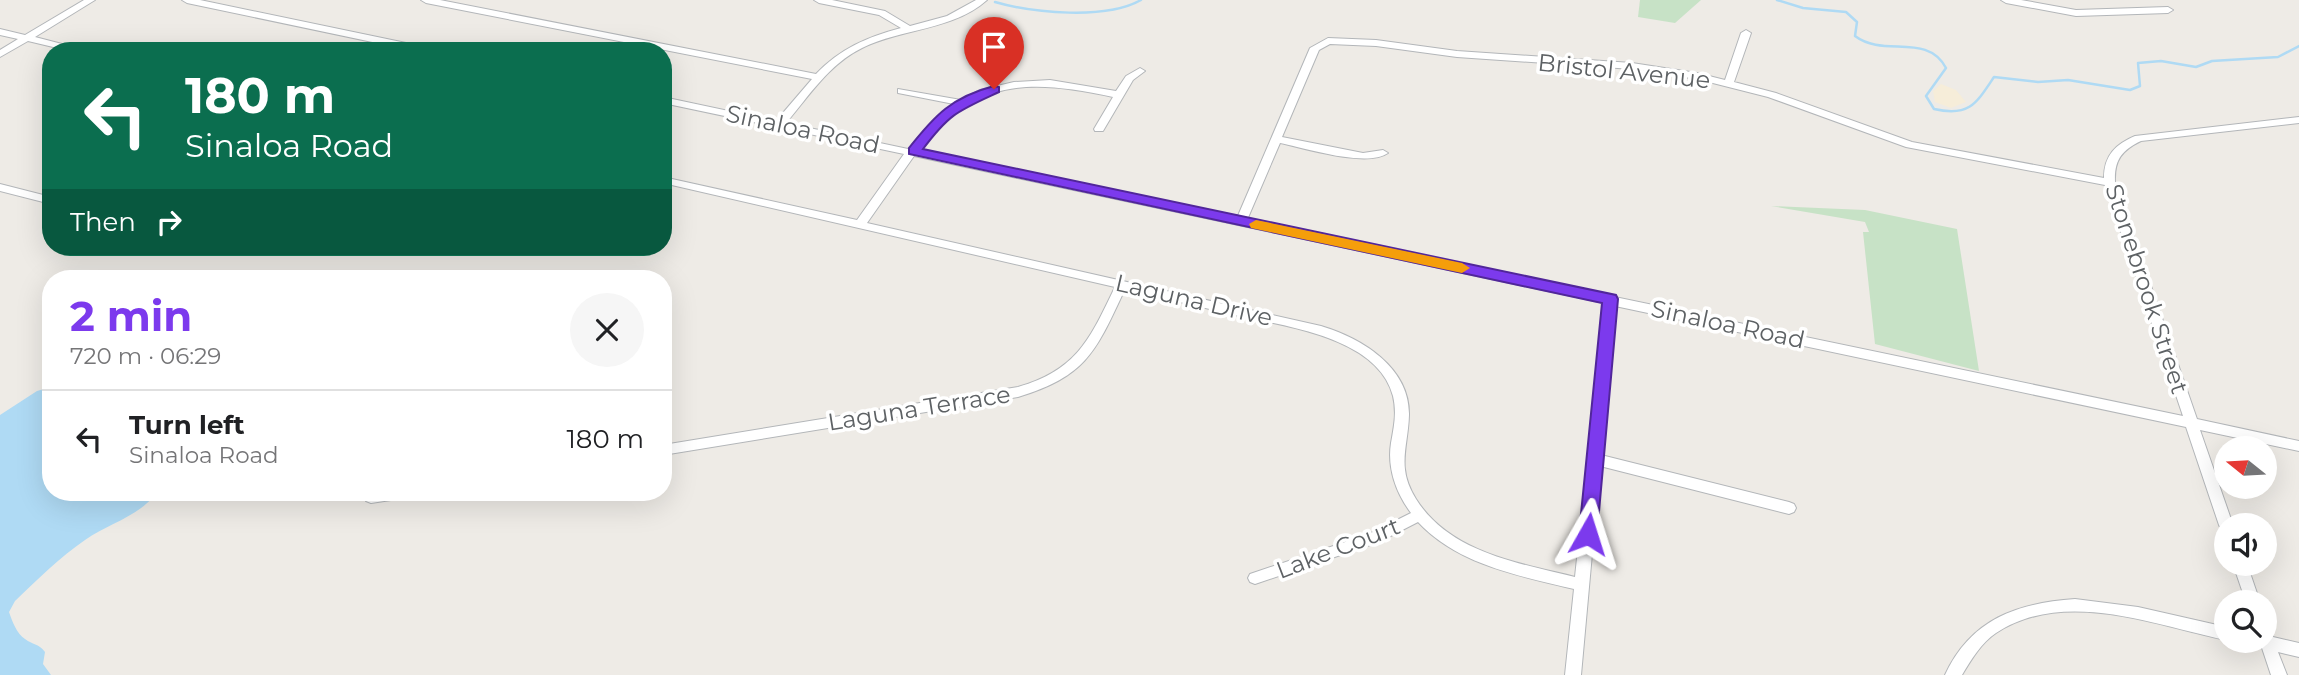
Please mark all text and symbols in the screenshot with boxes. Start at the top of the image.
pin [964,17,1024,89]
icon: arrive [975,28,1013,66]
street label: Bristol Avenue [1536,48,1712,94]
text: 180 m [185,66,335,125]
icon: left [70,70,161,161]
street label: Sinaloa Road [724,99,882,159]
text: Sinaloa Road [185,126,393,165]
street label: Stonebrook Street [2099,181,2195,398]
icon: right [150,203,188,241]
text: Then [70,206,136,238]
street label: Laguna Drive [1113,268,1275,332]
text: 2 min [70,290,192,342]
button: close [570,293,644,367]
street label: Sinaloa Road [1649,294,1807,354]
text: 720 m · 06:29 [70,342,221,370]
street label: Laguna Terrace [826,379,1012,437]
text: Turn left [129,409,245,441]
icon: left [70,420,108,458]
text: 180 m [566,423,644,455]
north arrow [2214,436,2277,499]
map controls [2214,436,2277,653]
text: Sinaloa Road [129,441,279,469]
position arrow [1551,497,1625,571]
street label: Lake Court [1272,511,1404,585]
button: sound [2214,513,2277,576]
button: search [2214,590,2277,653]

